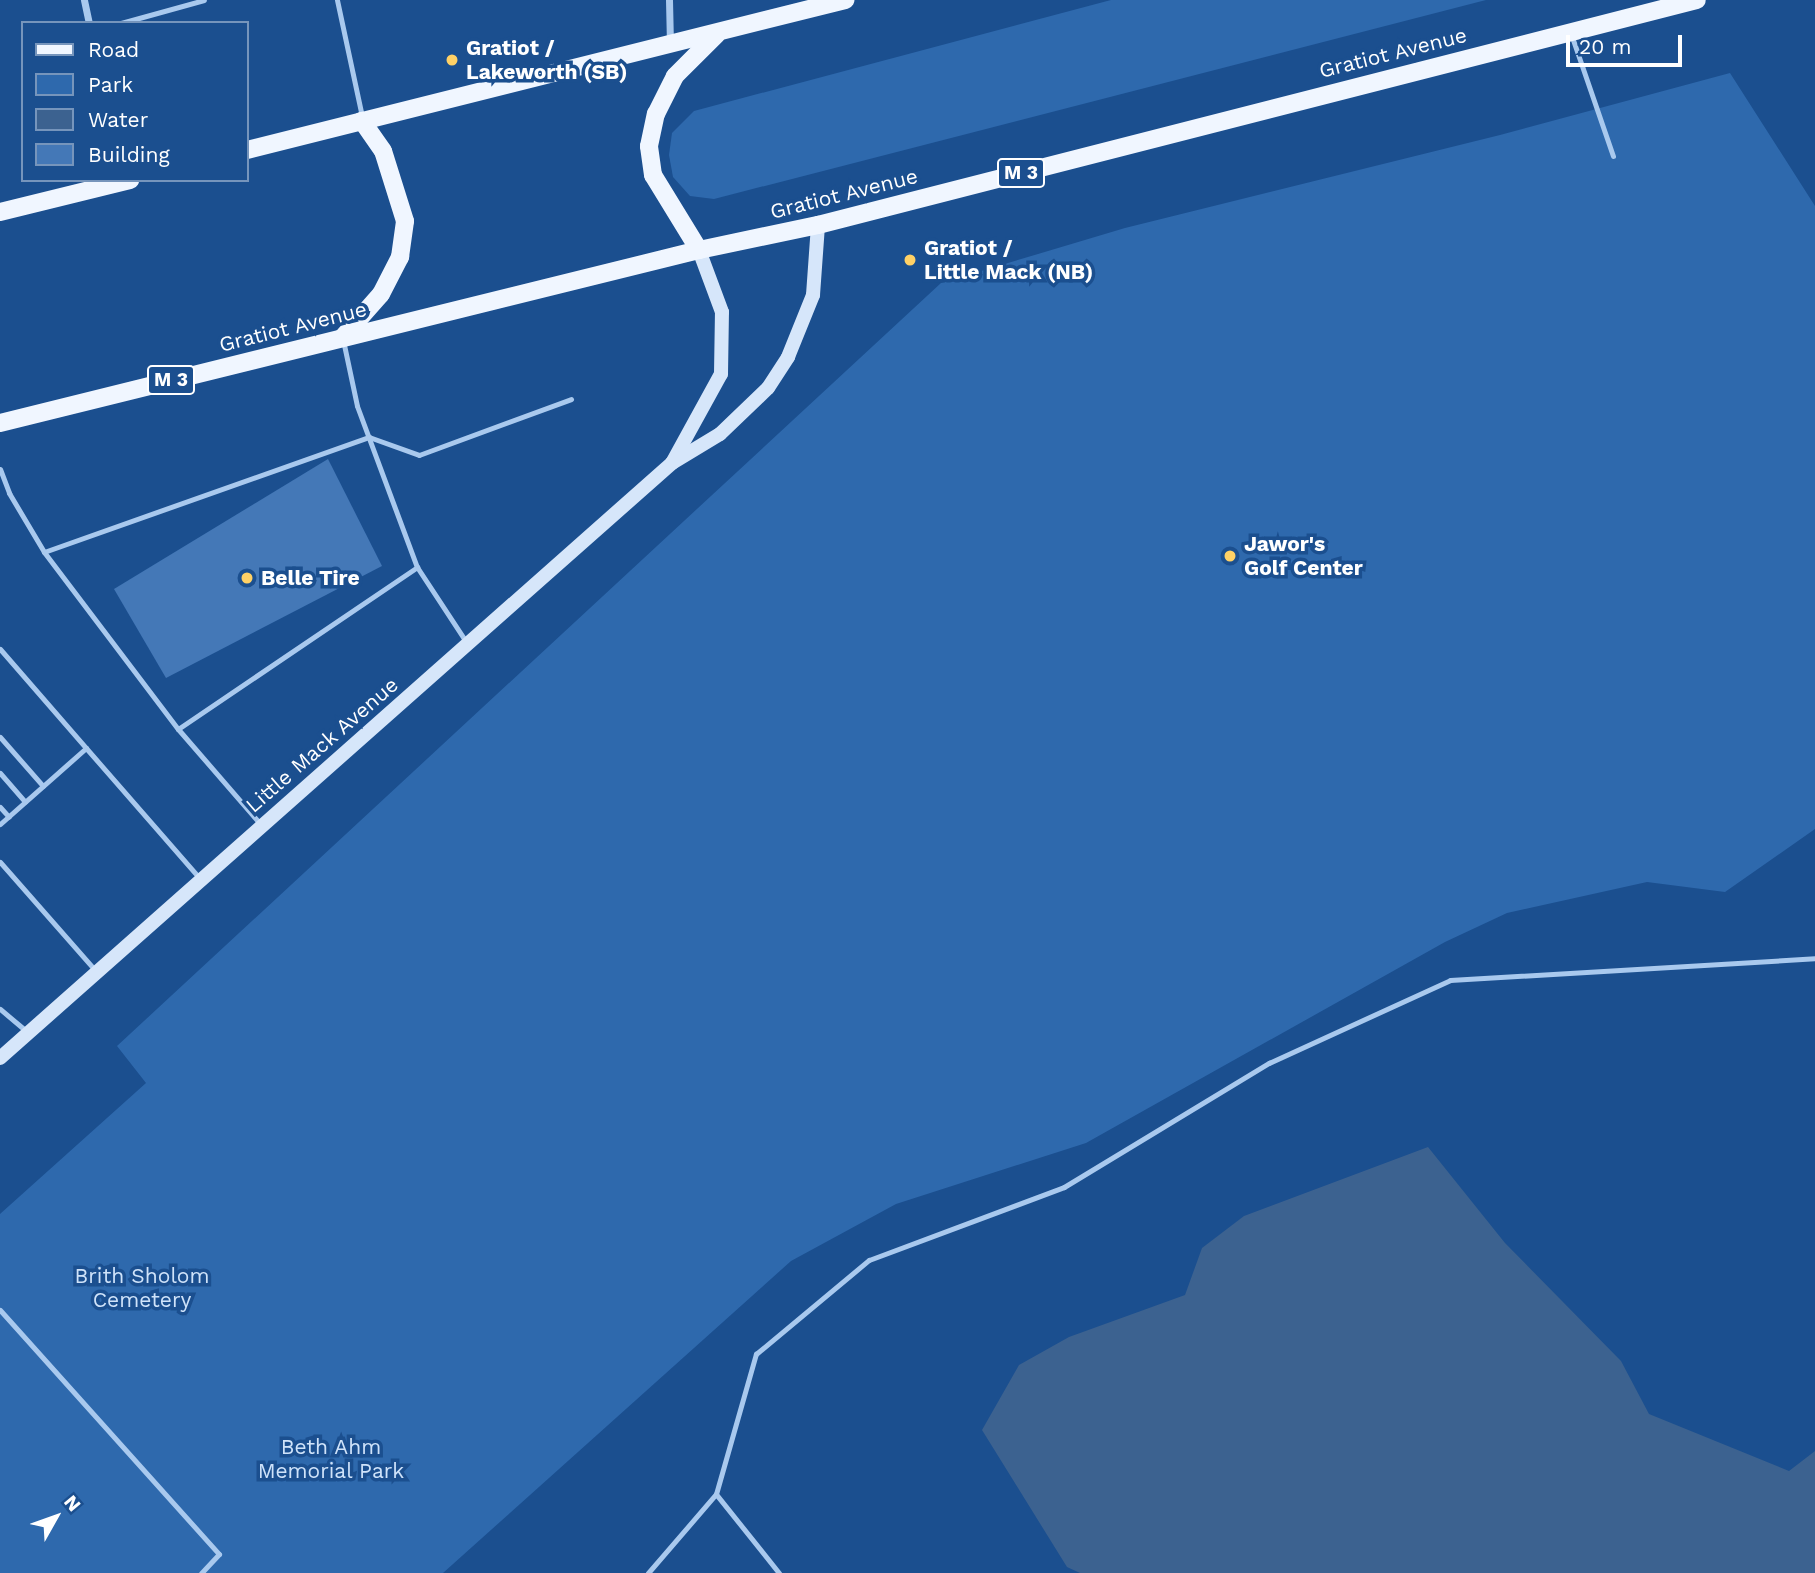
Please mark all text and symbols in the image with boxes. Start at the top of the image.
legend [21,21,248,182]
scale bar [1570,21,1686,65]
street label: Gratiot Avenue [1316,22,1470,84]
text: 20 m [1579,34,1631,59]
place label: Gratiot / Lakeworth (SB) [466,35,627,85]
text: Road [88,37,139,62]
marker: Gratiot / Lakeworth (SB) [444,52,460,68]
text: Park [88,72,133,97]
text: Water [88,107,148,132]
text: Building [88,142,170,167]
road number: M 3 [996,158,1046,188]
street label: Gratiot Avenue [767,163,921,225]
place label: Gratiot / Little Mack (NB) [924,235,1093,285]
marker: Gratiot / Little Mack (NB) [902,252,918,268]
street label: Gratiot Avenue [216,296,370,358]
road number: M 3 [146,364,196,396]
place label: Jawor's Golf Center [1244,531,1363,581]
marker: Jawor's Golf Center [1222,548,1238,564]
place label: Belle Tire [261,565,360,591]
marker: Belle Tire [239,570,255,586]
street label: Little Mack Avenue [240,672,404,818]
park label: Brith Sholom Cemetery [75,1263,209,1313]
park label: Beth Ahm Memorial Park [257,1434,405,1484]
north arrow [21,1482,91,1552]
text: N [59,1490,86,1516]

